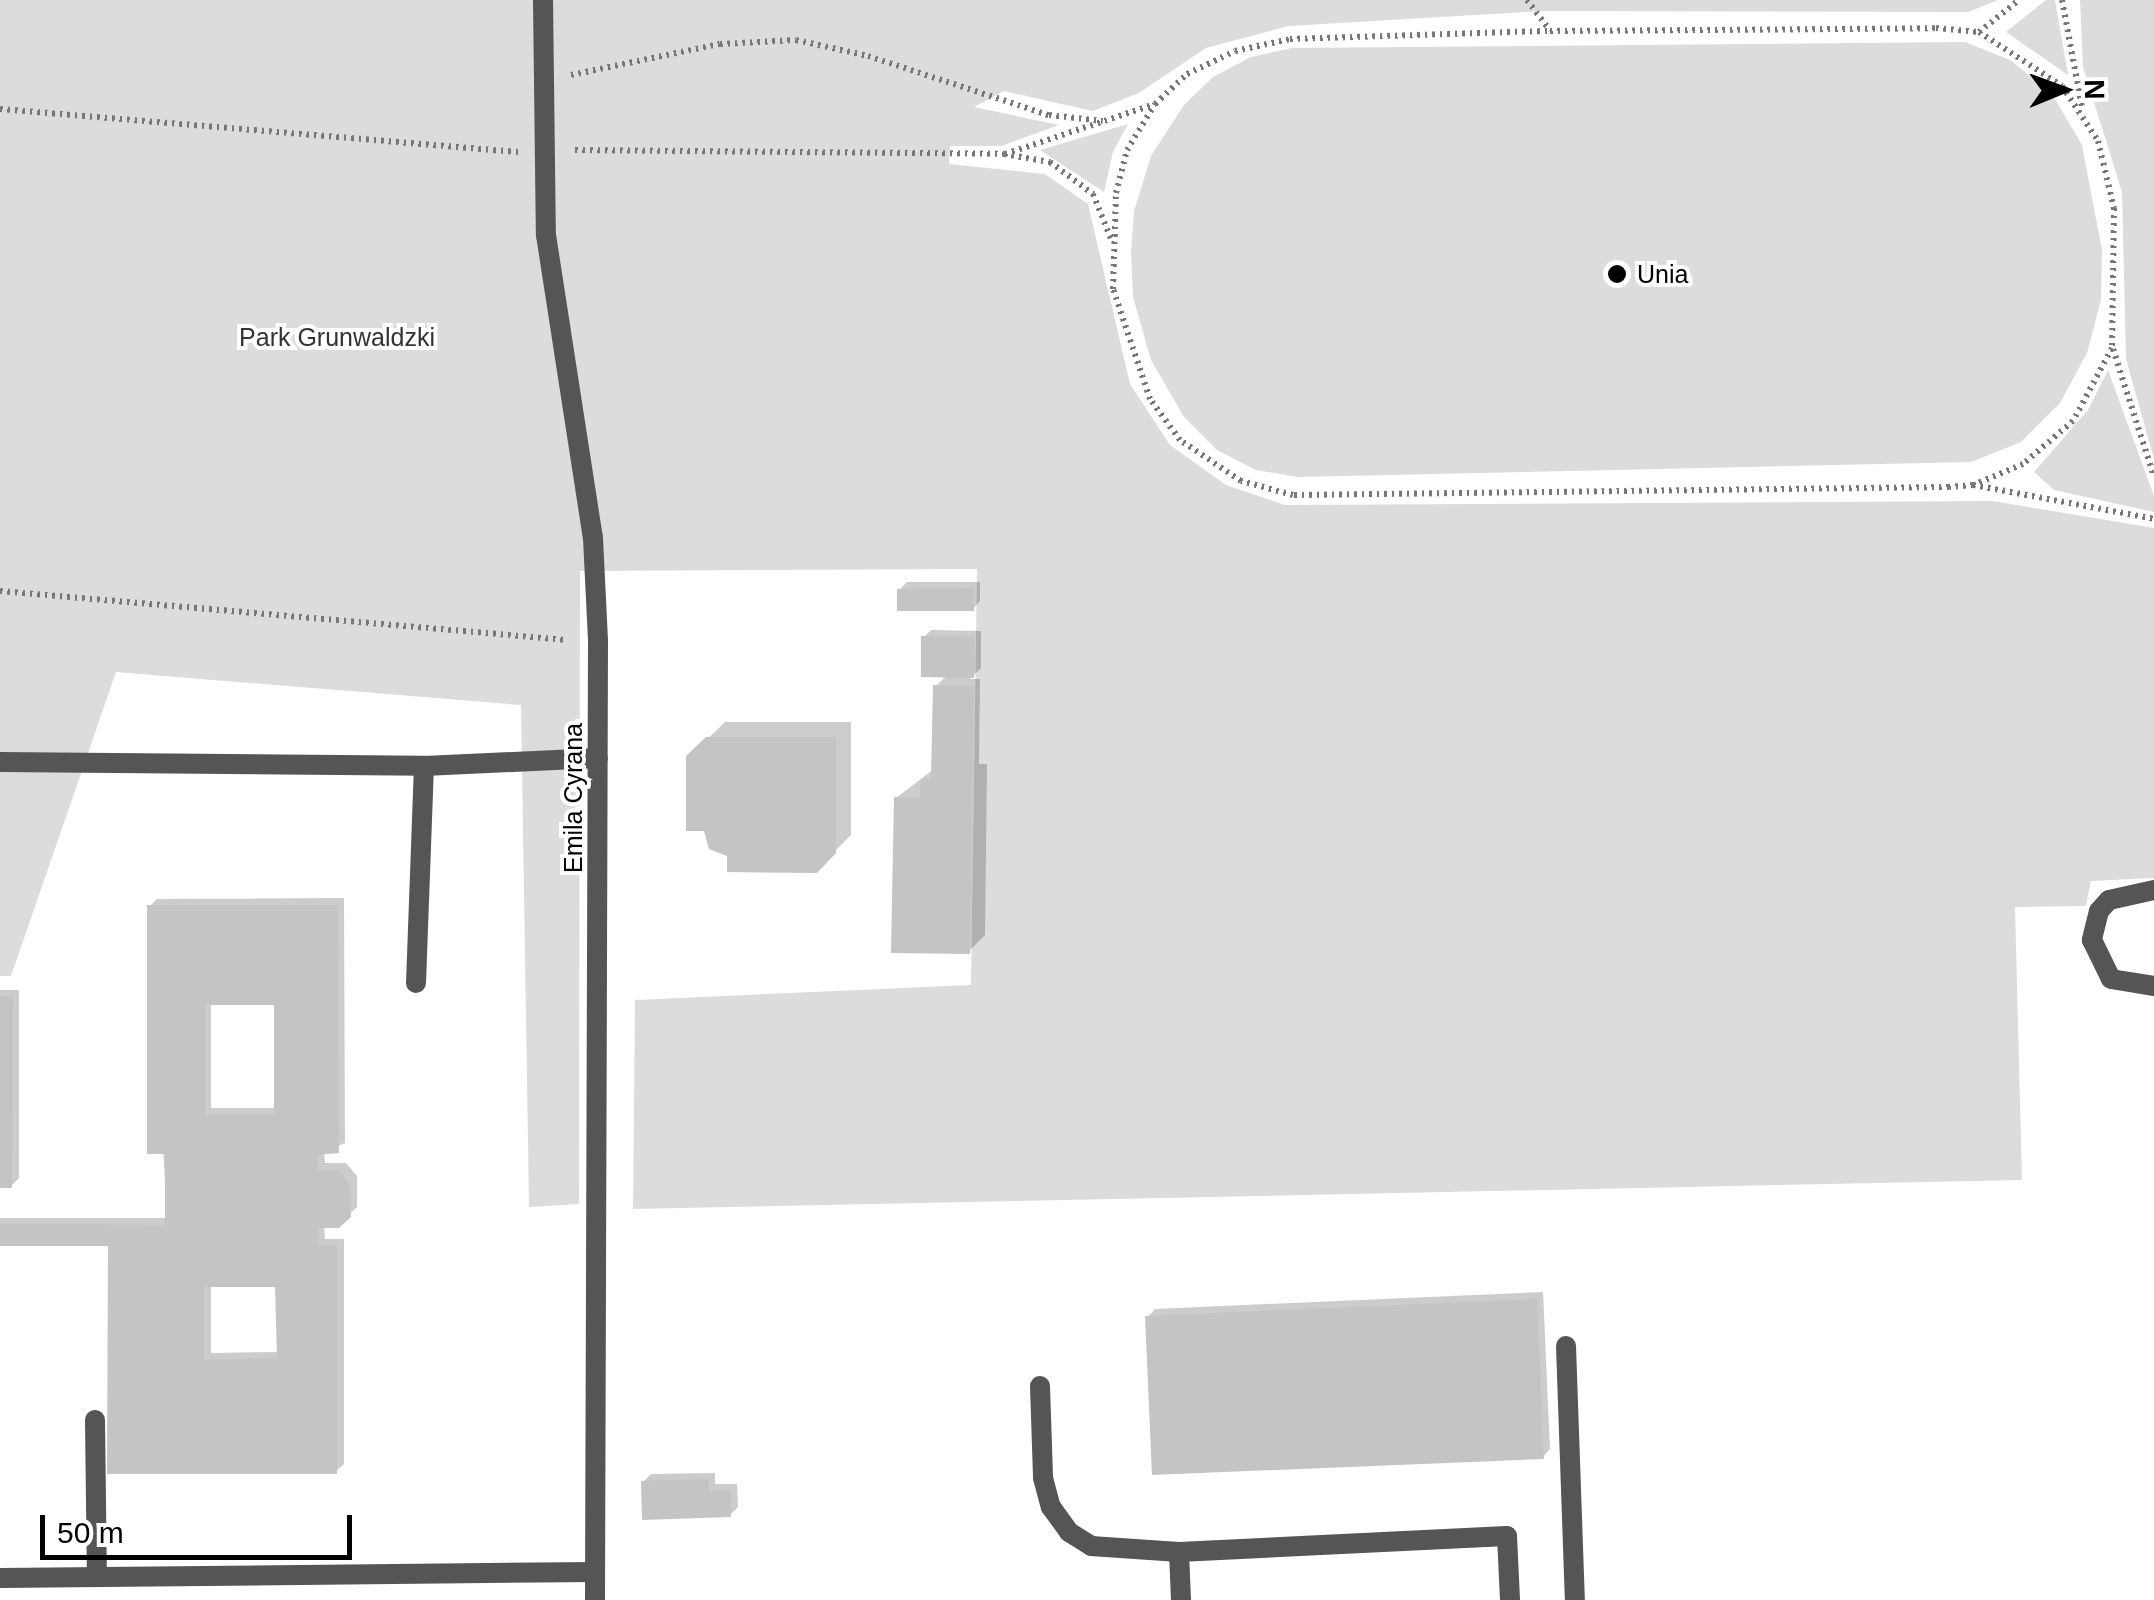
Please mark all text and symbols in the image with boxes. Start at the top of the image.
north arrow [2014,40,2114,140]
text: N [2079,79,2110,100]
place label: Unia [1637,259,1688,289]
marker: Unia [1606,263,1628,285]
park label: Park Grunwaldzki [239,322,435,352]
street label: Emila Cyrana [558,723,588,873]
scale bar [45,1495,358,1557]
text: 50 m [57,1516,124,1549]

